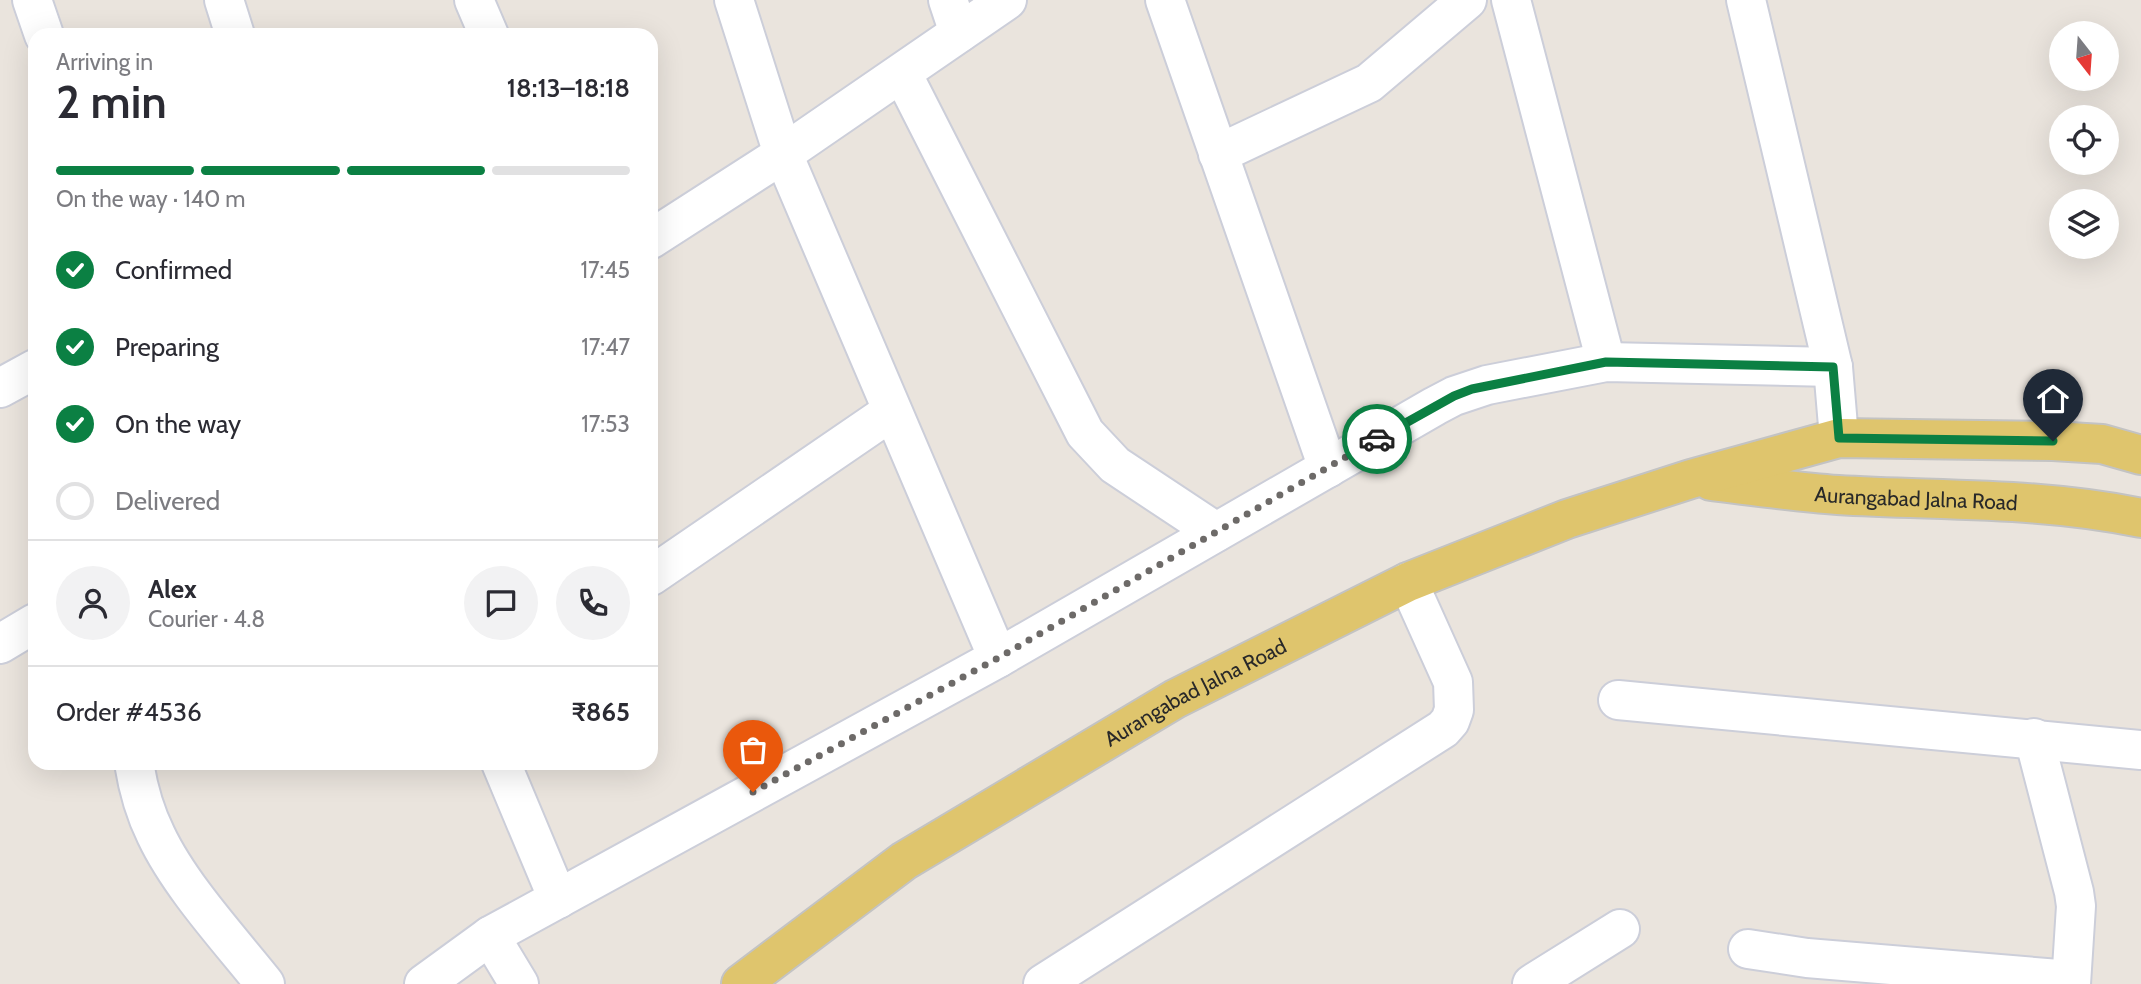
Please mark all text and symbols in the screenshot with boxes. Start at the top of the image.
north arrow [2049,21,2119,91]
map controls [2049,21,2119,259]
text: Arriving in [56,48,153,76]
text: 18:13–18:18 [507,72,630,104]
text: 2 min [56,74,167,130]
button: locate [2049,105,2119,175]
text: On the way · 140 m [56,185,246,213]
button: layers [2049,189,2119,259]
icon: check [56,251,94,289]
text: Confirmed [115,254,232,286]
text: 17:45 [580,256,630,284]
icon: check [56,328,94,366]
text: Preparing [115,331,219,363]
text: 17:47 [581,333,630,361]
pin [2023,369,2083,441]
icon: home [2034,380,2072,418]
courier [1342,404,1412,474]
icon: check [56,405,94,443]
text: On the way [115,408,241,440]
text: 17:53 [581,410,630,438]
icon: car [1358,420,1396,458]
street label: Aurangabad Jalna Road [1814,481,2018,515]
text: Delivered [115,485,220,517]
button: person [56,566,130,640]
button: chat [464,566,538,640]
button: phone [556,566,630,640]
text: Alex [148,573,197,605]
text: Courier · 4.8 [148,605,265,633]
street label: Aurangabad Jalna Road [1099,633,1290,751]
text: Order #4536 [56,696,202,728]
text: ₹865 [572,696,630,728]
pin [723,720,783,792]
icon: bag [734,731,772,769]

